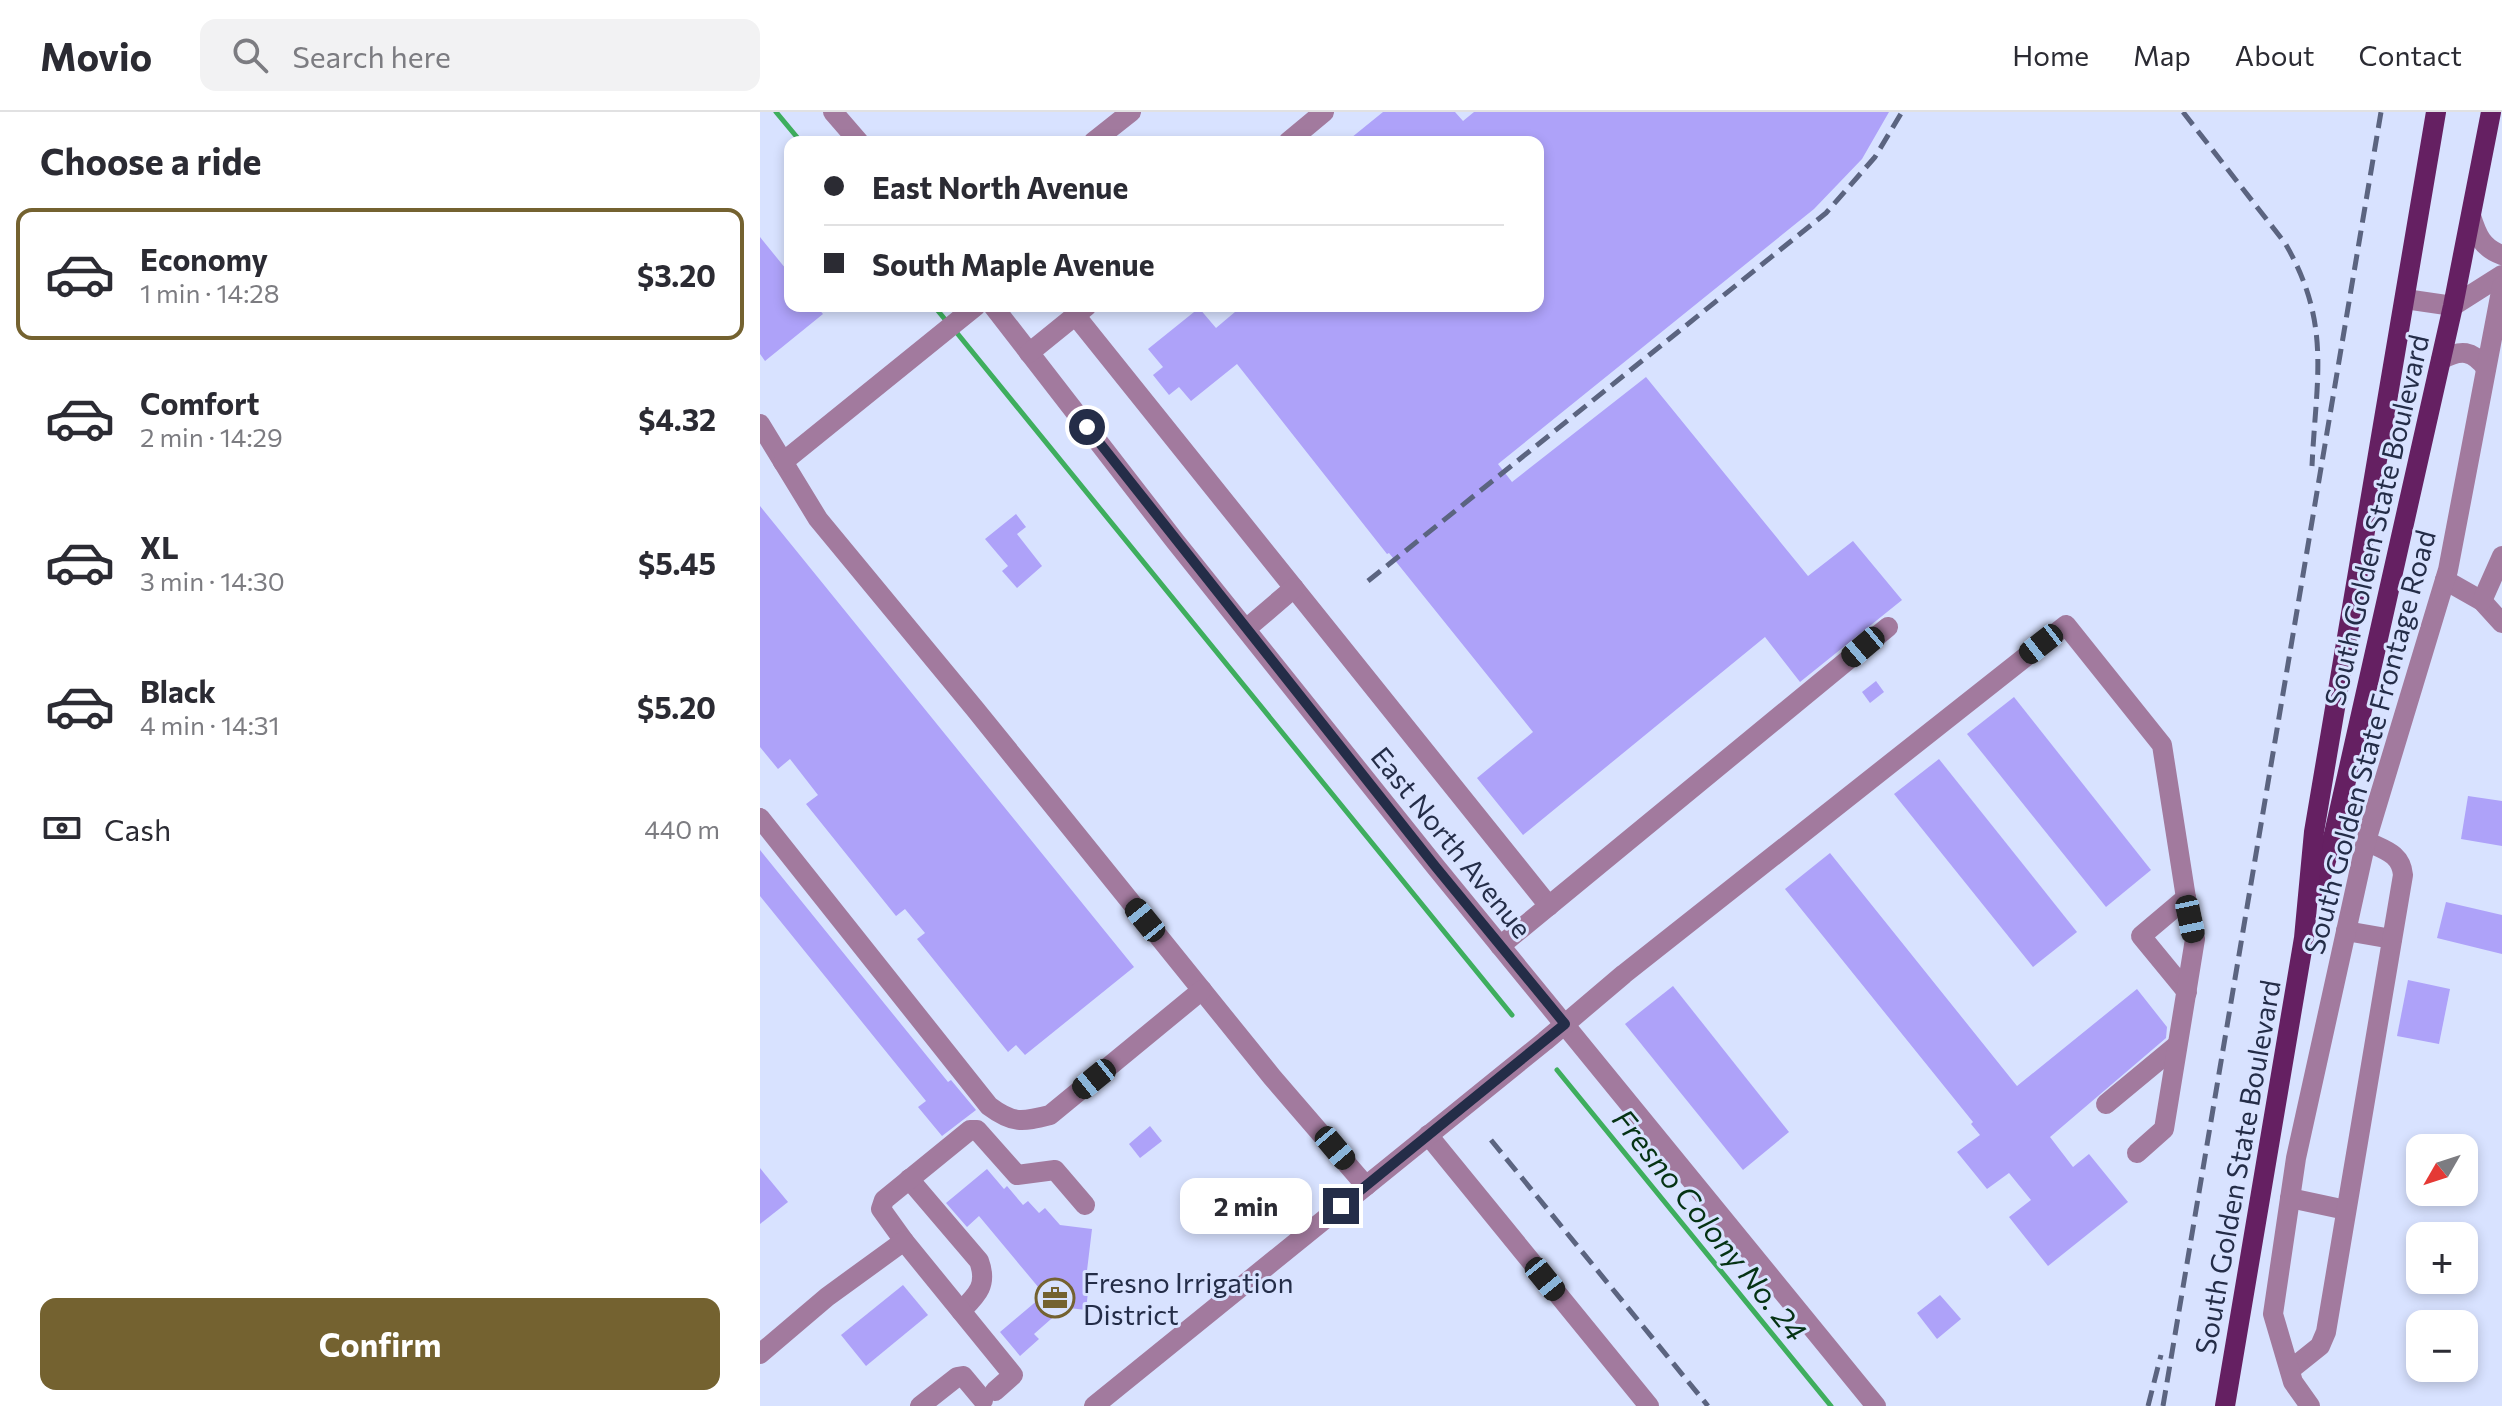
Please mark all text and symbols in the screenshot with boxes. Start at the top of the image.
search box [200,19,760,91]
text: Movio [40,32,152,79]
icon: search [228,33,272,77]
text: Search here [292,37,451,74]
text: Home [2012,38,2089,72]
text: Map [2133,38,2191,72]
text: About [2235,38,2315,72]
text: Contact [2359,38,2462,72]
text: Choose a ride [40,138,261,182]
text: East North Avenue [872,168,1128,205]
icon: car [44,238,116,310]
text: Economy [140,240,268,277]
text: South Maple Avenue [872,245,1155,282]
text: $3.20 [637,256,716,293]
text: 1 min · 14:28 [140,277,279,308]
street label: South Golden State Boulevard [2317,331,2435,709]
icon: car [44,382,116,454]
text: Comfort [140,384,259,421]
text: $4.32 [638,400,716,437]
route start [1069,409,1105,445]
text: 2 min · 14:29 [140,421,283,452]
icon: car [44,526,116,598]
street label: South Golden State Frontage Road [2296,526,2442,958]
text: XL [140,528,179,565]
text: $5.45 [638,544,716,581]
text: 3 min · 14:30 [140,565,285,596]
car [2015,620,2067,668]
car [1837,622,1889,672]
icon: car [44,670,116,742]
text: Black [140,672,216,709]
text: $5.20 [637,688,716,725]
text: 4 min · 14:31 [140,709,280,740]
street label: East North Avenue [1365,740,1539,944]
icon: cash [40,806,84,850]
text: Cash [104,810,171,847]
text: 440 m [644,813,720,844]
car [2173,893,2207,945]
car [1121,894,1169,946]
street label: South Golden State Boulevard [2187,977,2287,1357]
car [1068,1055,1120,1103]
water label: Fresno Colony No. 24 [1606,1101,1816,1347]
car [1310,1122,1360,1174]
north arrow [2406,1134,2478,1206]
map controls [2406,1134,2478,1382]
callout: 2 min [1181,1178,1313,1234]
route end [1323,1188,1359,1224]
text: 2 min [1214,1190,1278,1221]
button: + [2406,1222,2478,1294]
car [1521,1253,1569,1305]
place label: Fresno Irrigation District [1083,1265,1293,1331]
office icon: Fresno Irrigation District [1034,1277,1076,1319]
button: Confirm [40,1298,720,1390]
button: − [2406,1310,2478,1382]

